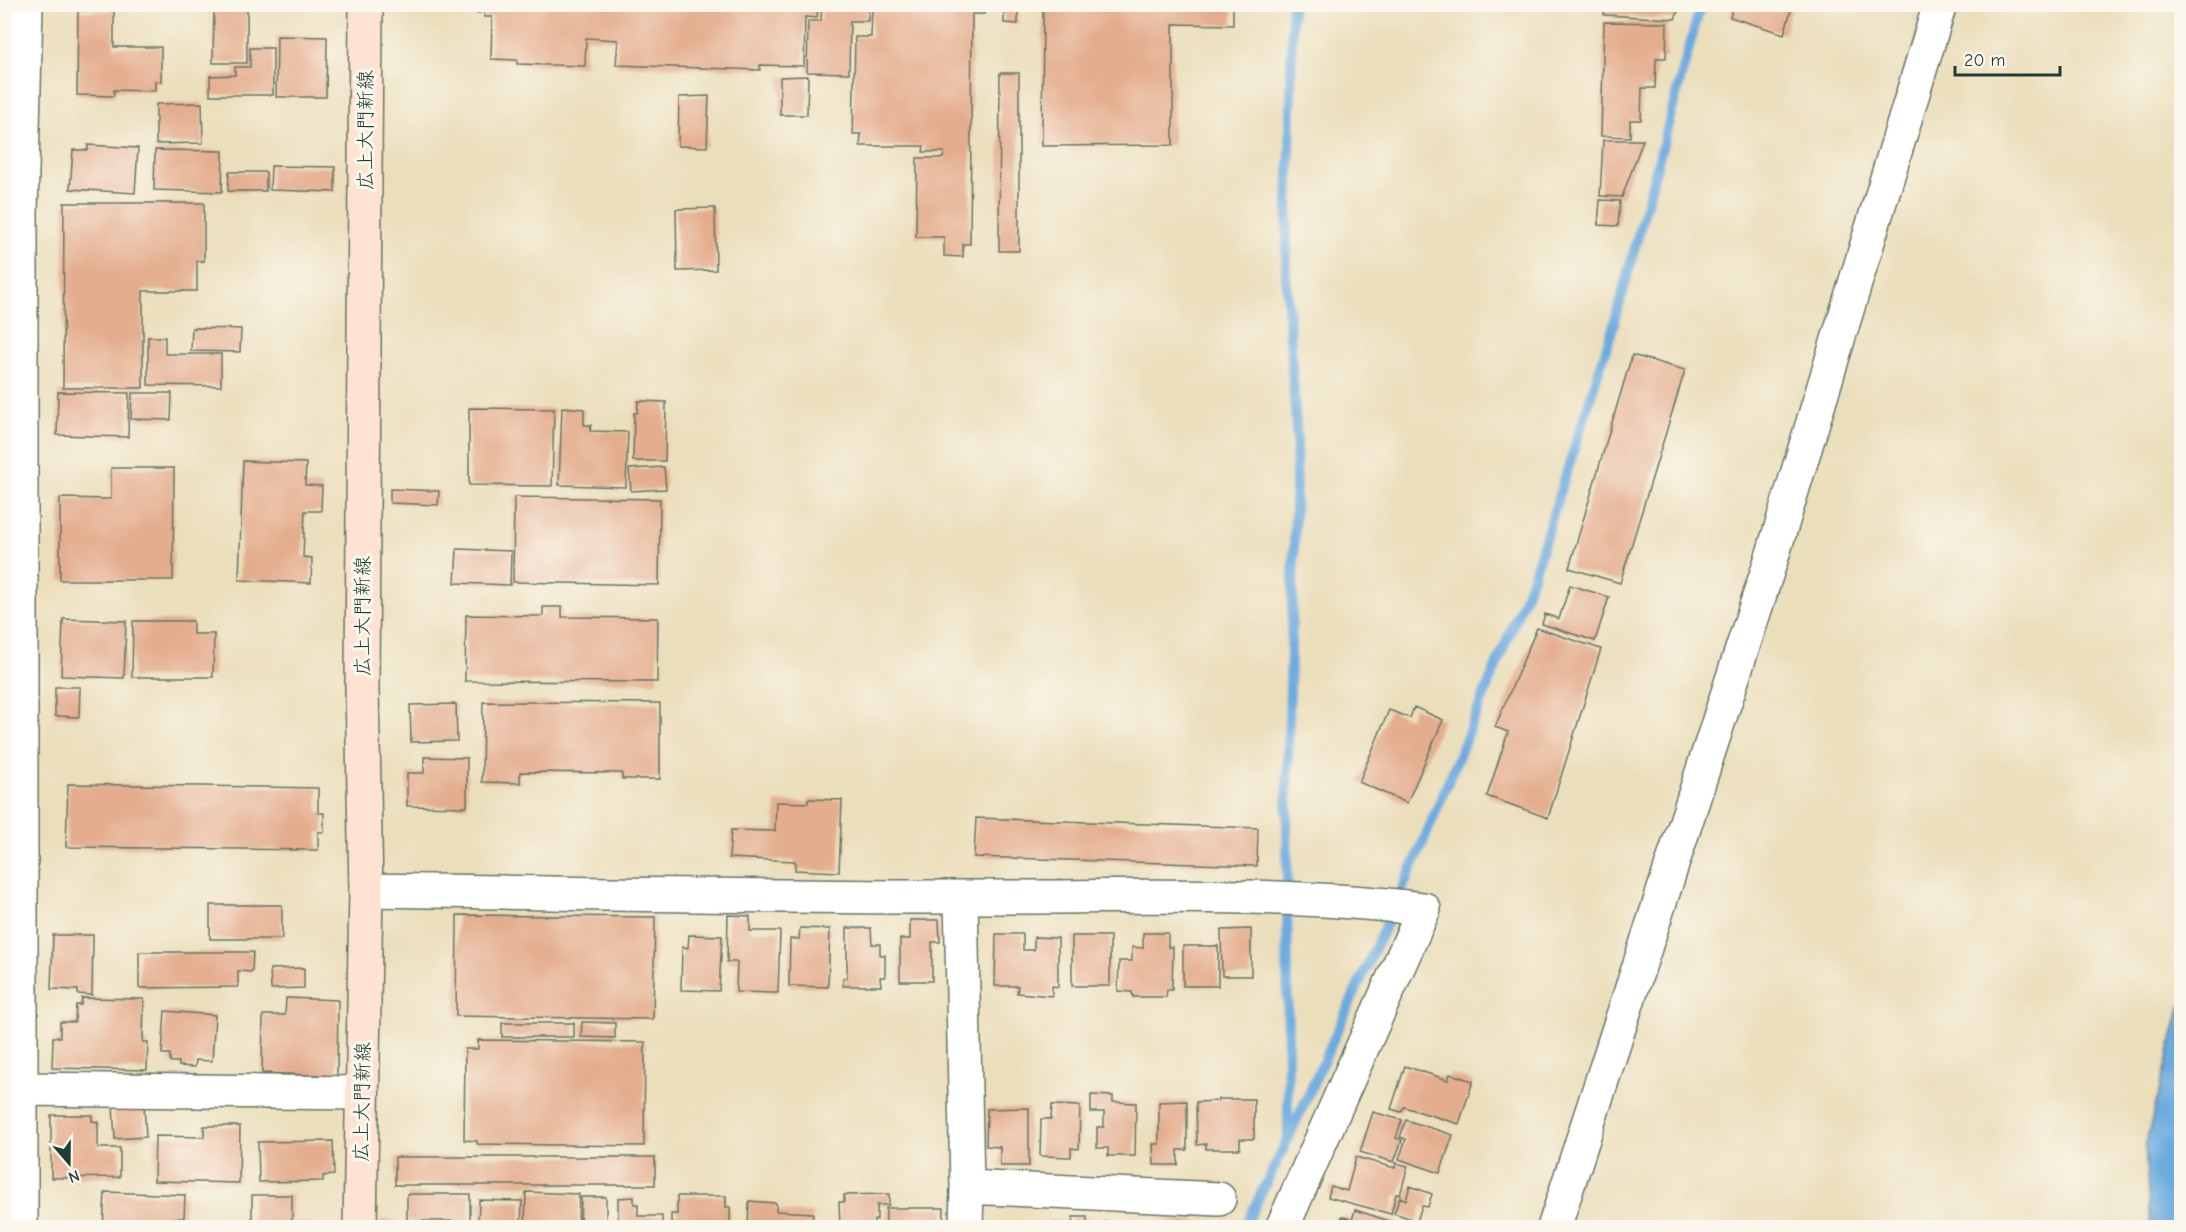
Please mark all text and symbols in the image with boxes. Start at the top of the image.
scale bar [1955,39,2060,77]
text: 20 m [1964,50,2005,71]
street label: 広上大門新線 [354,70,377,190]
street label: 広上大門新線 [351,556,374,676]
street label: 広上大門新線 [349,1042,375,1162]
north arrow [39,1133,99,1193]
text: N [66,1166,82,1186]

